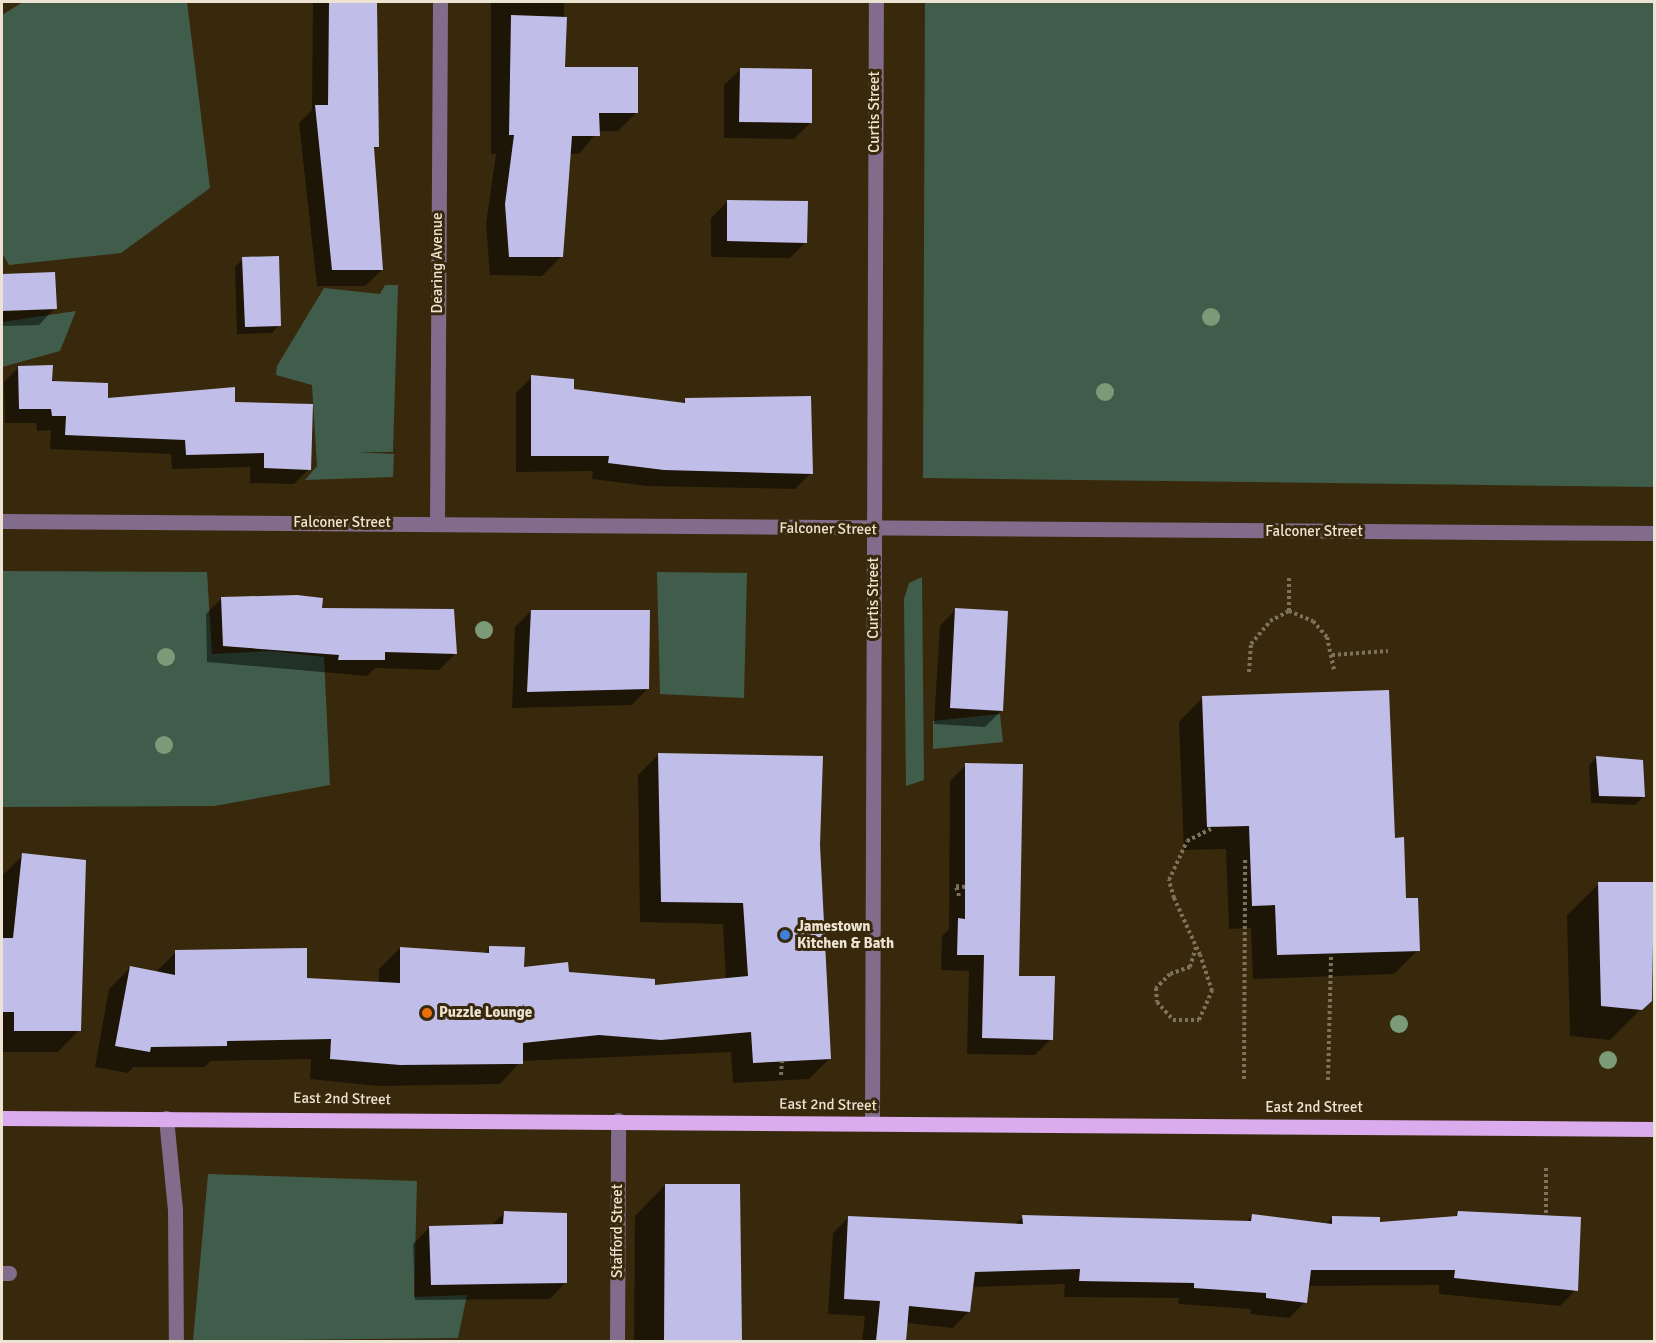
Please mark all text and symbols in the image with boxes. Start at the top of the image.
street label: Curtis Street [866,71,884,153]
street label: Dearing Avenue [429,213,447,313]
street label: Falconer Street [293,514,391,532]
street label: Falconer Street [779,519,877,539]
street label: Falconer Street [1265,523,1363,541]
street label: Curtis Street [865,557,883,639]
place label: Jamestown Kitchen & Bath [797,917,894,952]
marker: Jamestown Kitchen & Bath [778,928,792,942]
place label: Puzzle Lounge [439,1004,532,1022]
marker: Puzzle Lounge [420,1006,434,1020]
street label: East 2nd Street [293,1089,391,1109]
street label: East 2nd Street [779,1095,877,1115]
street label: East 2nd Street [1265,1099,1363,1117]
street label: Stafford Street [609,1184,627,1278]

